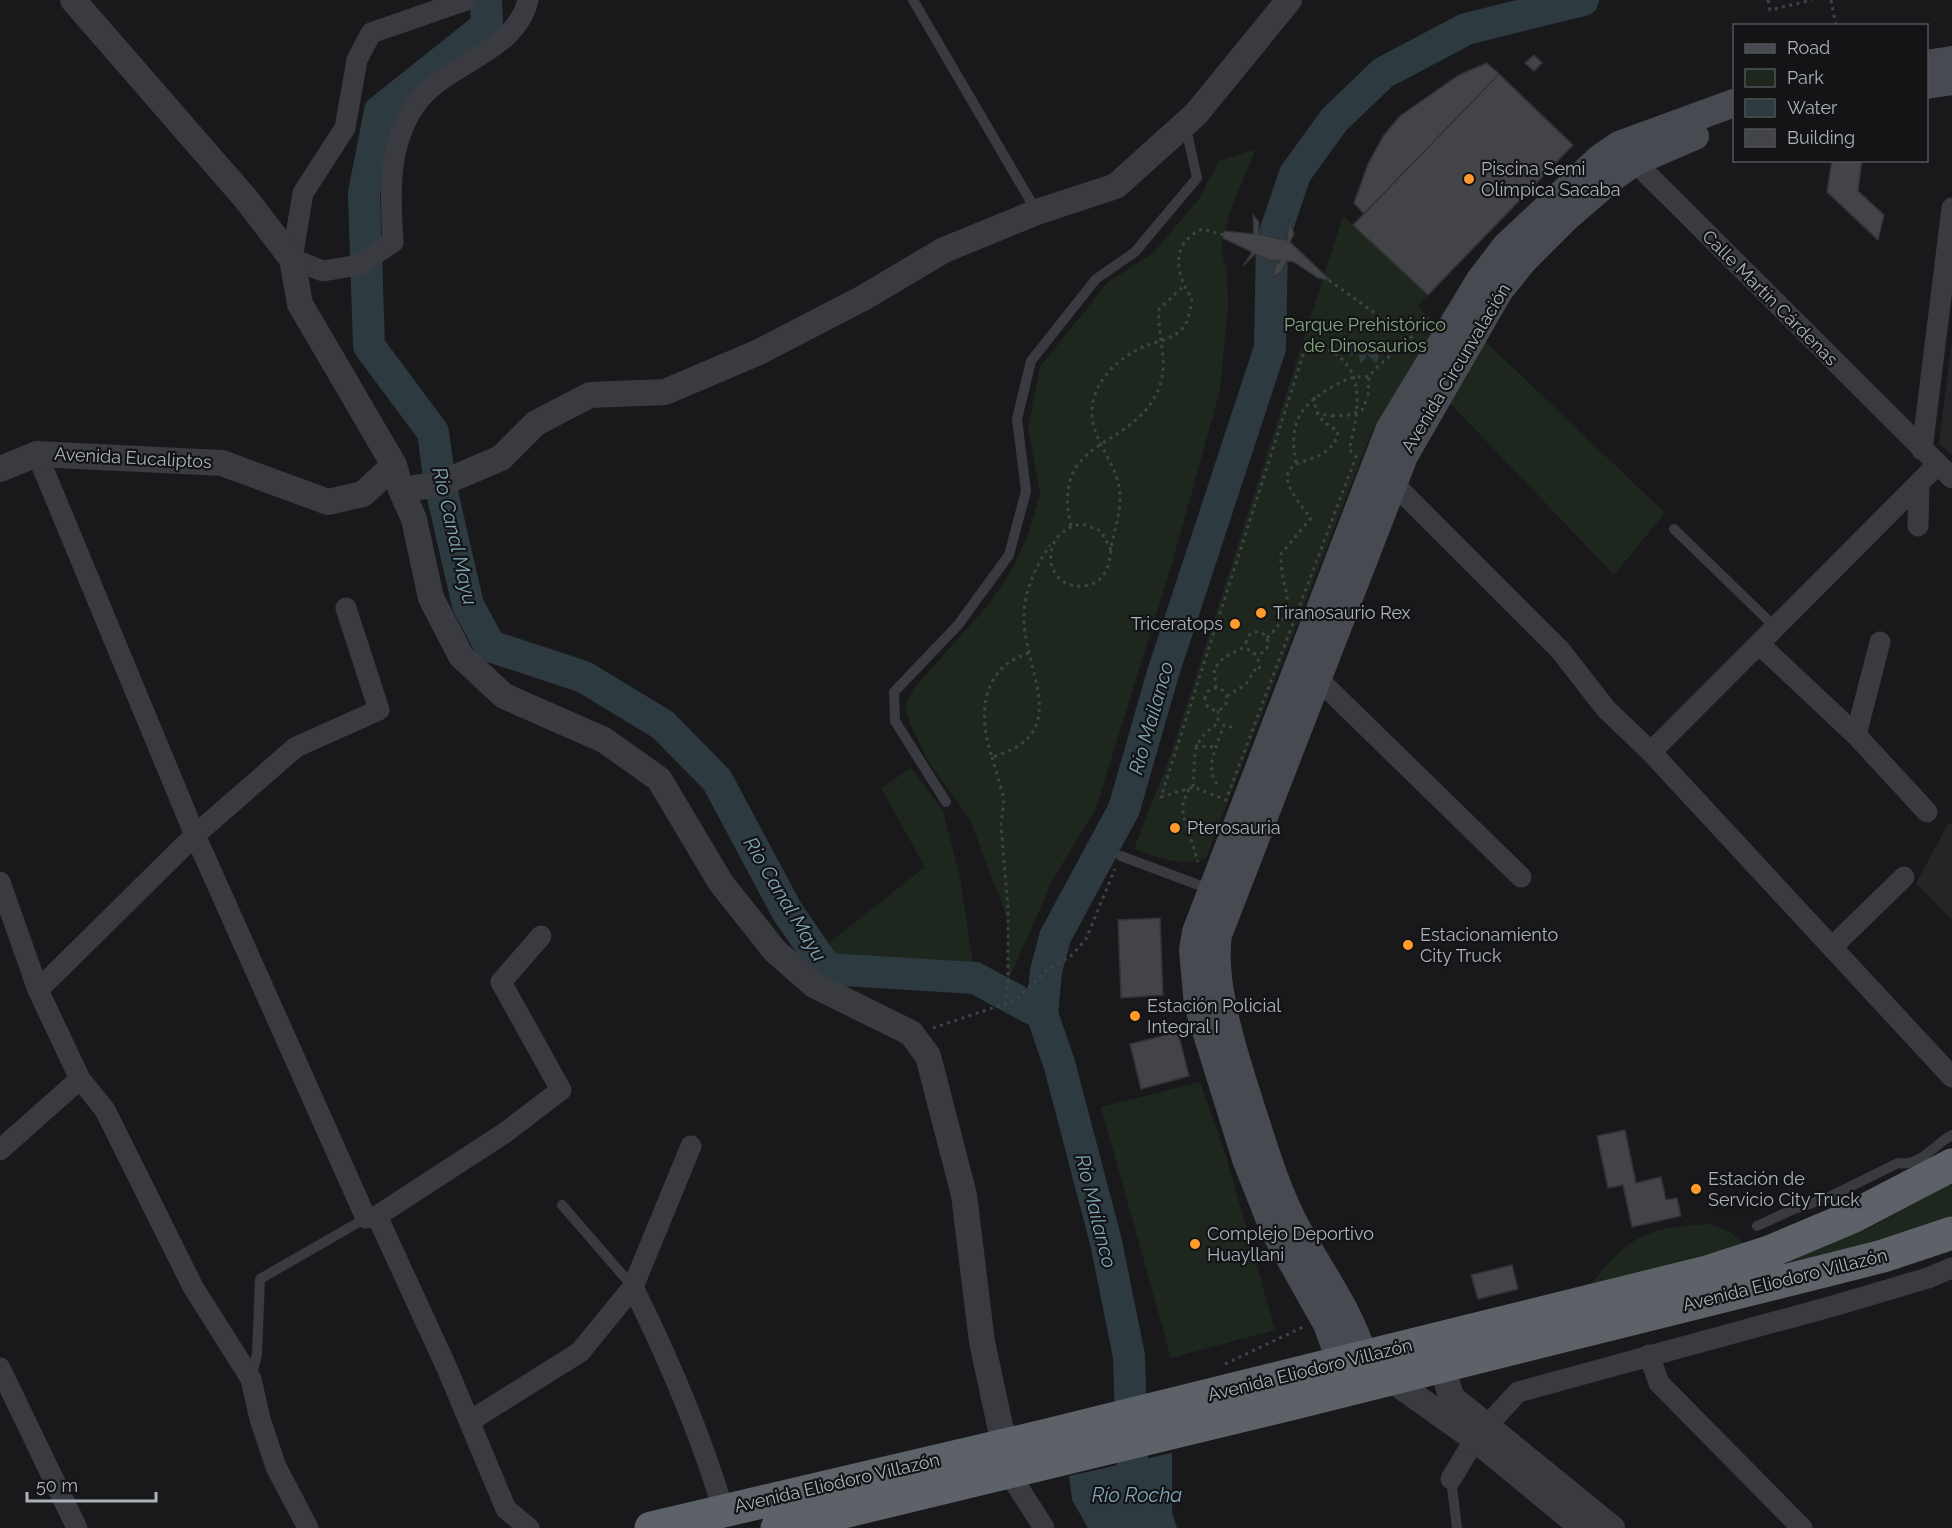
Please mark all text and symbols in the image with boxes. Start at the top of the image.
legend [1733,24,1928,162]
text: Road [1787,37,1830,58]
text: Park [1787,67,1824,88]
text: Water [1787,97,1838,118]
text: Building [1787,127,1855,148]
place label: Piscina Semi Olímpica Sacaba [1481,158,1621,200]
marker: Piscina Semi Olímpica Sacaba [1462,172,1476,186]
street label: Calle Martín Cárdenas [1698,226,1843,370]
street label: Avenida Circunvalación [1397,279,1514,456]
park label: Parque Prehistórico de Dinosaurios [1284,314,1446,356]
street label: Avenida Eucaliptos [54,443,213,472]
water label: Rio Canal Mayu [427,465,483,607]
place label: Tiranosaurio Rex [1273,602,1411,623]
marker: Tiranosaurio Rex [1254,606,1268,620]
place label: Triceratops [1131,613,1223,634]
marker: Triceratops [1228,617,1242,631]
water label: Río Mailanco [1123,659,1179,777]
place label: Pterosauria [1187,817,1281,838]
marker: Pterosauria [1168,821,1182,835]
water label: Rio Canal Mayu [738,832,832,966]
place label: Estacionamiento City Truck [1420,924,1559,966]
marker: Estacionamiento City Truck [1401,938,1415,952]
place label: Estación Policial Integral I [1147,995,1281,1037]
marker: Estación Policial Integral I [1128,1009,1142,1023]
water label: Río Mailanco [1070,1152,1122,1270]
place label: Estación de Servicio City Truck [1708,1168,1860,1210]
marker: Estación de Servicio City Truck [1689,1182,1703,1196]
place label: Complejo Deportivo Huayllani [1207,1223,1374,1265]
marker: Complejo Deportivo Huayllani [1188,1237,1202,1251]
street label: Avenida Eliodoro Villazón [1680,1244,1889,1315]
street label: Avenida Eliodoro Villazón [1205,1334,1414,1405]
street label: Avenida Eliodoro Villazón [732,1449,942,1516]
scale bar [27,1465,156,1503]
text: 50 m [36,1475,78,1496]
water label: Río Rocha [1092,1483,1182,1507]

